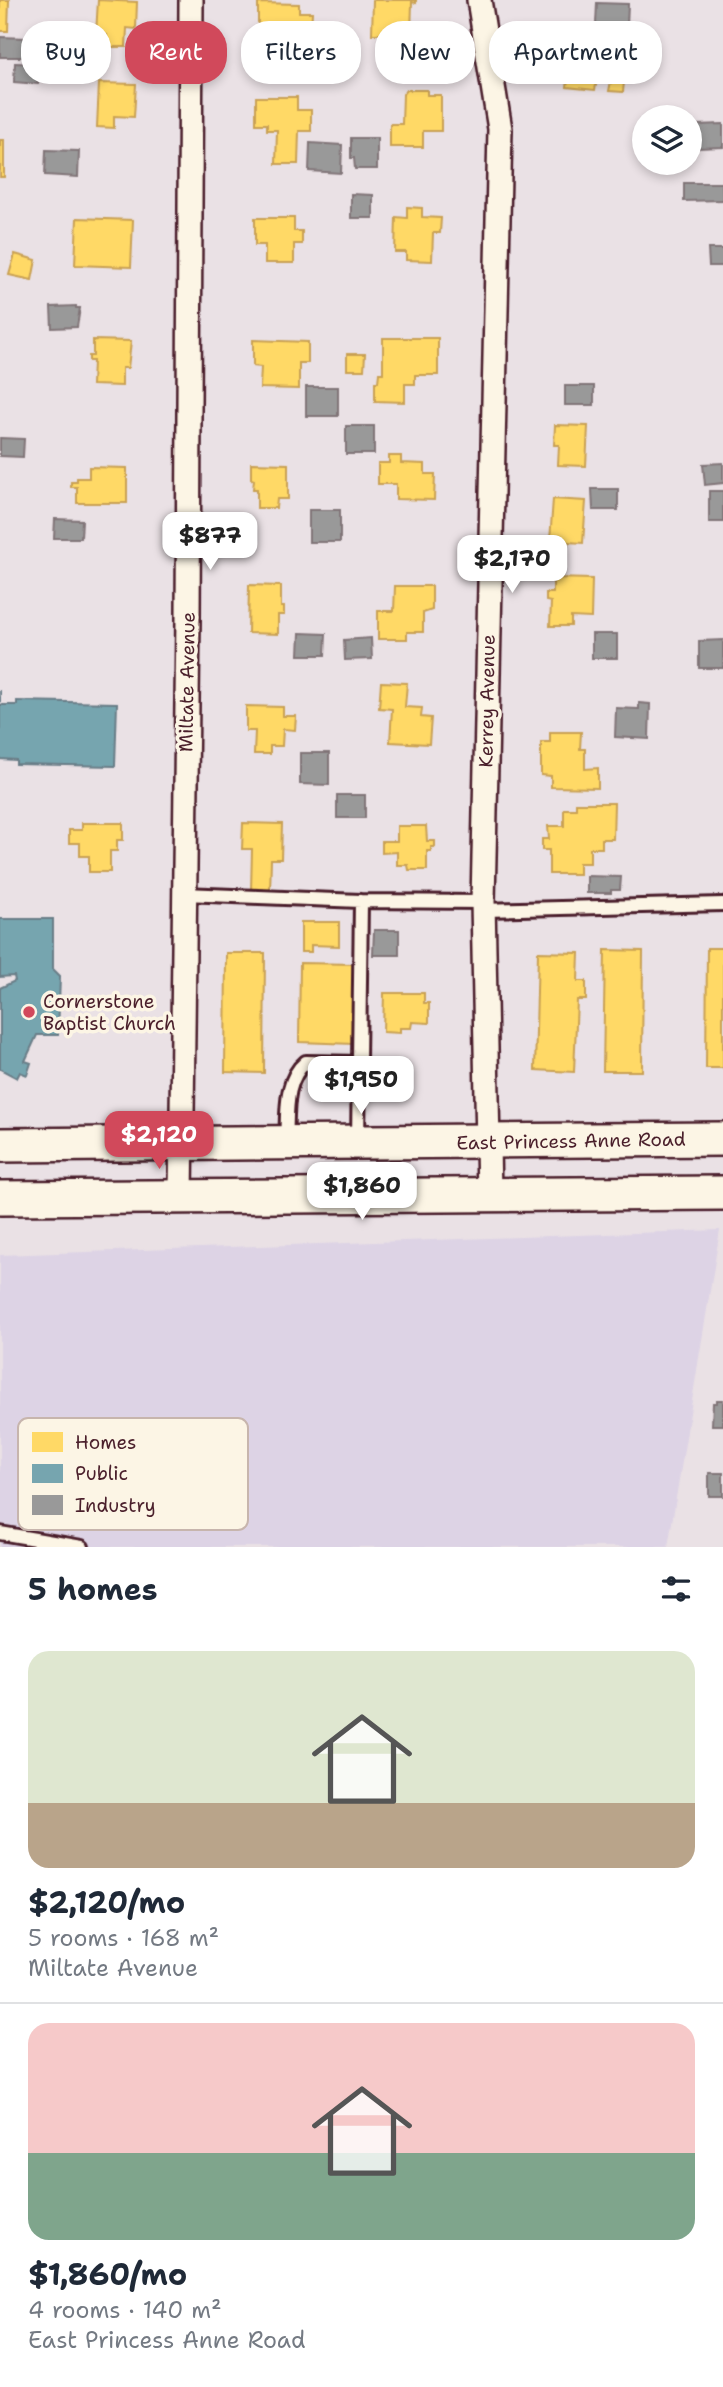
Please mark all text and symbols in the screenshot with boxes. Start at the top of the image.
chip: Buy [21,21,111,84]
chip: Rent [125,21,227,84]
chip: Filters [241,21,361,84]
chip: New [375,21,475,84]
chip: Apartment [489,21,662,84]
map controls [632,105,702,175]
button: layers [632,105,702,175]
pin: $877 [169,512,251,572]
text: $877 [178,520,242,550]
pin: $2,170 [455,536,569,595]
text: $2,170 [473,543,551,573]
street label: Miltate Avenue [173,612,201,752]
street label: Kerrey Avenue [473,634,501,768]
place label: Cornerstone Baptist Church [43,989,176,1036]
marker: Cornerstone Baptist Church [21,1004,37,1020]
pin: $1,950 [304,1056,418,1116]
text: $1,950 [324,1064,398,1094]
pin: $2,120 [102,1112,216,1171]
text: $2,120 [121,1119,197,1149]
street label: East Princess Anne Road [456,1127,686,1155]
pin: $1,860 [305,1162,419,1222]
text: $1,860 [323,1170,401,1200]
legend [18,1418,248,1530]
text: Homes [75,1430,136,1455]
text: Public [75,1461,128,1486]
text: Industry [75,1493,156,1518]
text: 5 homes [28,1569,158,1610]
icon: filters [657,1570,695,1608]
icon: home [299,1696,425,1822]
text: $2,120/mo [28,1882,185,1923]
text: 5 rooms · 168 m² [28,1923,219,1953]
text: Miltate Avenue [28,1953,198,1983]
icon: home [299,2068,425,2194]
text: $1,860/mo [28,2254,187,2295]
text: 4 rooms · 140 m² [28,2295,222,2325]
text: East Princess Anne Road [28,2325,305,2355]

